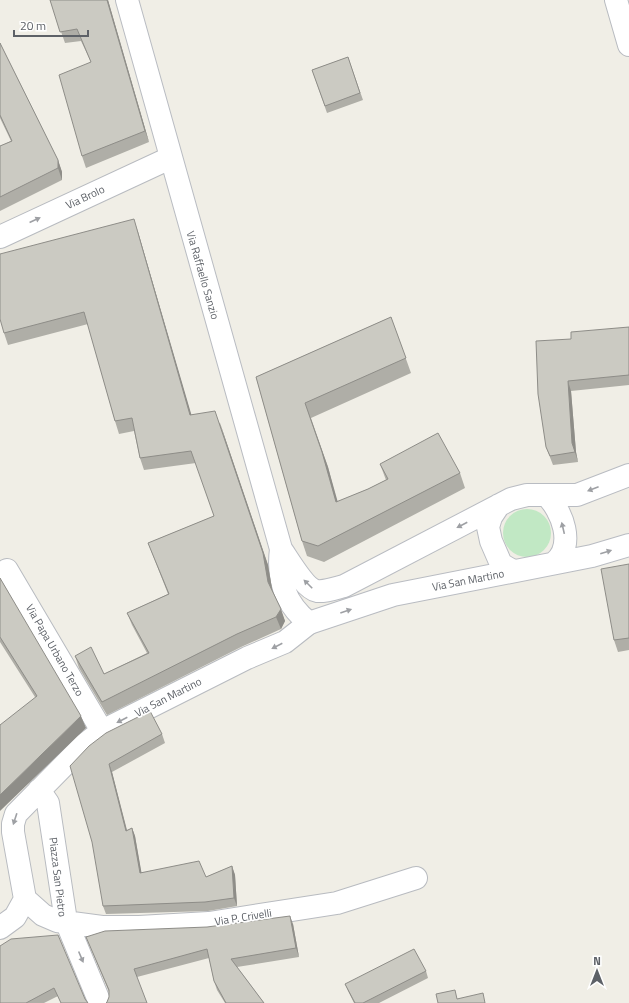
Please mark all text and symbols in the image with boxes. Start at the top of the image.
scale bar [14,12,88,38]
text: 20 m [20,16,46,35]
street label: Via Brolo [63,181,107,213]
one-way arrow [30,217,42,223]
street label: Via Raffaello Sanzio [183,229,223,321]
one-way arrow [586,486,598,492]
one-way arrow [456,522,467,528]
one-way arrow [560,522,566,534]
one-way arrow [600,549,612,555]
street label: Via San Martino [431,565,506,595]
one-way arrow [303,579,312,589]
street label: Via Papa Urbano Terzo [22,601,88,699]
one-way arrow [340,608,352,614]
one-way arrow [271,642,283,649]
street label: Via San Martino [132,673,204,721]
one-way arrow [117,717,128,723]
one-way arrow [12,814,18,826]
street label: Piazza San Pietro [45,836,71,918]
street label: Via P. Crivelli [213,905,273,929]
north arrow [577,951,617,991]
one-way arrow [78,952,84,963]
text: N [593,953,601,969]

